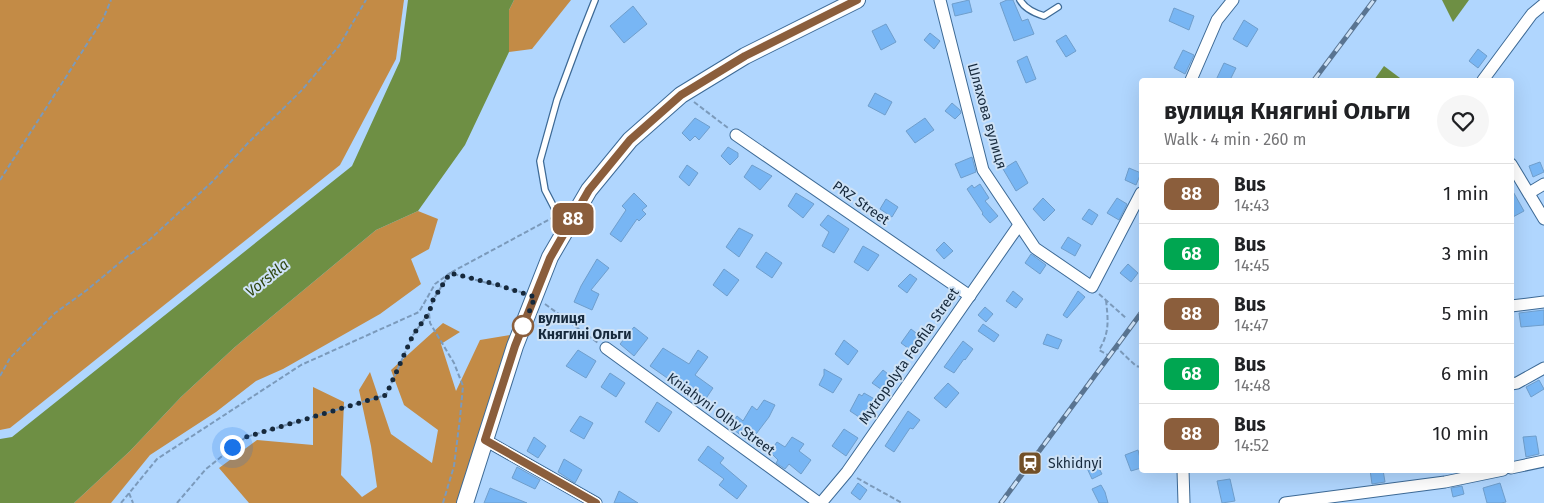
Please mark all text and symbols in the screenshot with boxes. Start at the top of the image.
street label: Шляхова вулиця [964,61,1010,171]
button: heart [1437,95,1489,147]
text: вулиця Княгині Ольги [1164,97,1411,125]
text: Walk · 4 min · 260 m [1164,130,1306,149]
text: Bus [1234,173,1266,196]
street label: PRZ Street [829,177,893,229]
text: 1 min [1443,182,1489,205]
text: 88 [1181,183,1202,205]
text: 14:43 [1234,196,1269,215]
line badge: 88 [550,203,596,235]
text: 88 [563,208,583,230]
text: Bus [1234,233,1266,256]
text: 3 min [1442,242,1489,265]
text: 68 [1181,243,1202,265]
water label: Vorskla [242,255,292,301]
text: 14:45 [1234,256,1270,275]
street label: Mytropolyta Feofila Street [855,284,963,428]
text: Bus [1234,293,1266,316]
text: 5 min [1442,302,1489,325]
text: 88 [1181,303,1202,325]
place label: вулиця Княгині Ольги [538,310,632,343]
marker: вулиця Княгині Ольги [512,315,534,337]
text: 14:47 [1234,316,1268,335]
text: Bus [1234,353,1266,376]
text: 6 min [1441,362,1489,385]
text: 68 [1181,363,1202,385]
street label: Kniahyni Olhy Street [664,369,779,459]
text: 14:48 [1234,376,1271,395]
text: Bus [1234,413,1266,436]
text: 10 min [1432,422,1489,445]
text: 88 [1181,423,1202,445]
your location [220,435,245,460]
text: 14:52 [1234,436,1269,455]
station icon: Skhidnyi [1017,450,1043,476]
place label: Skhidnyi [1048,455,1102,472]

